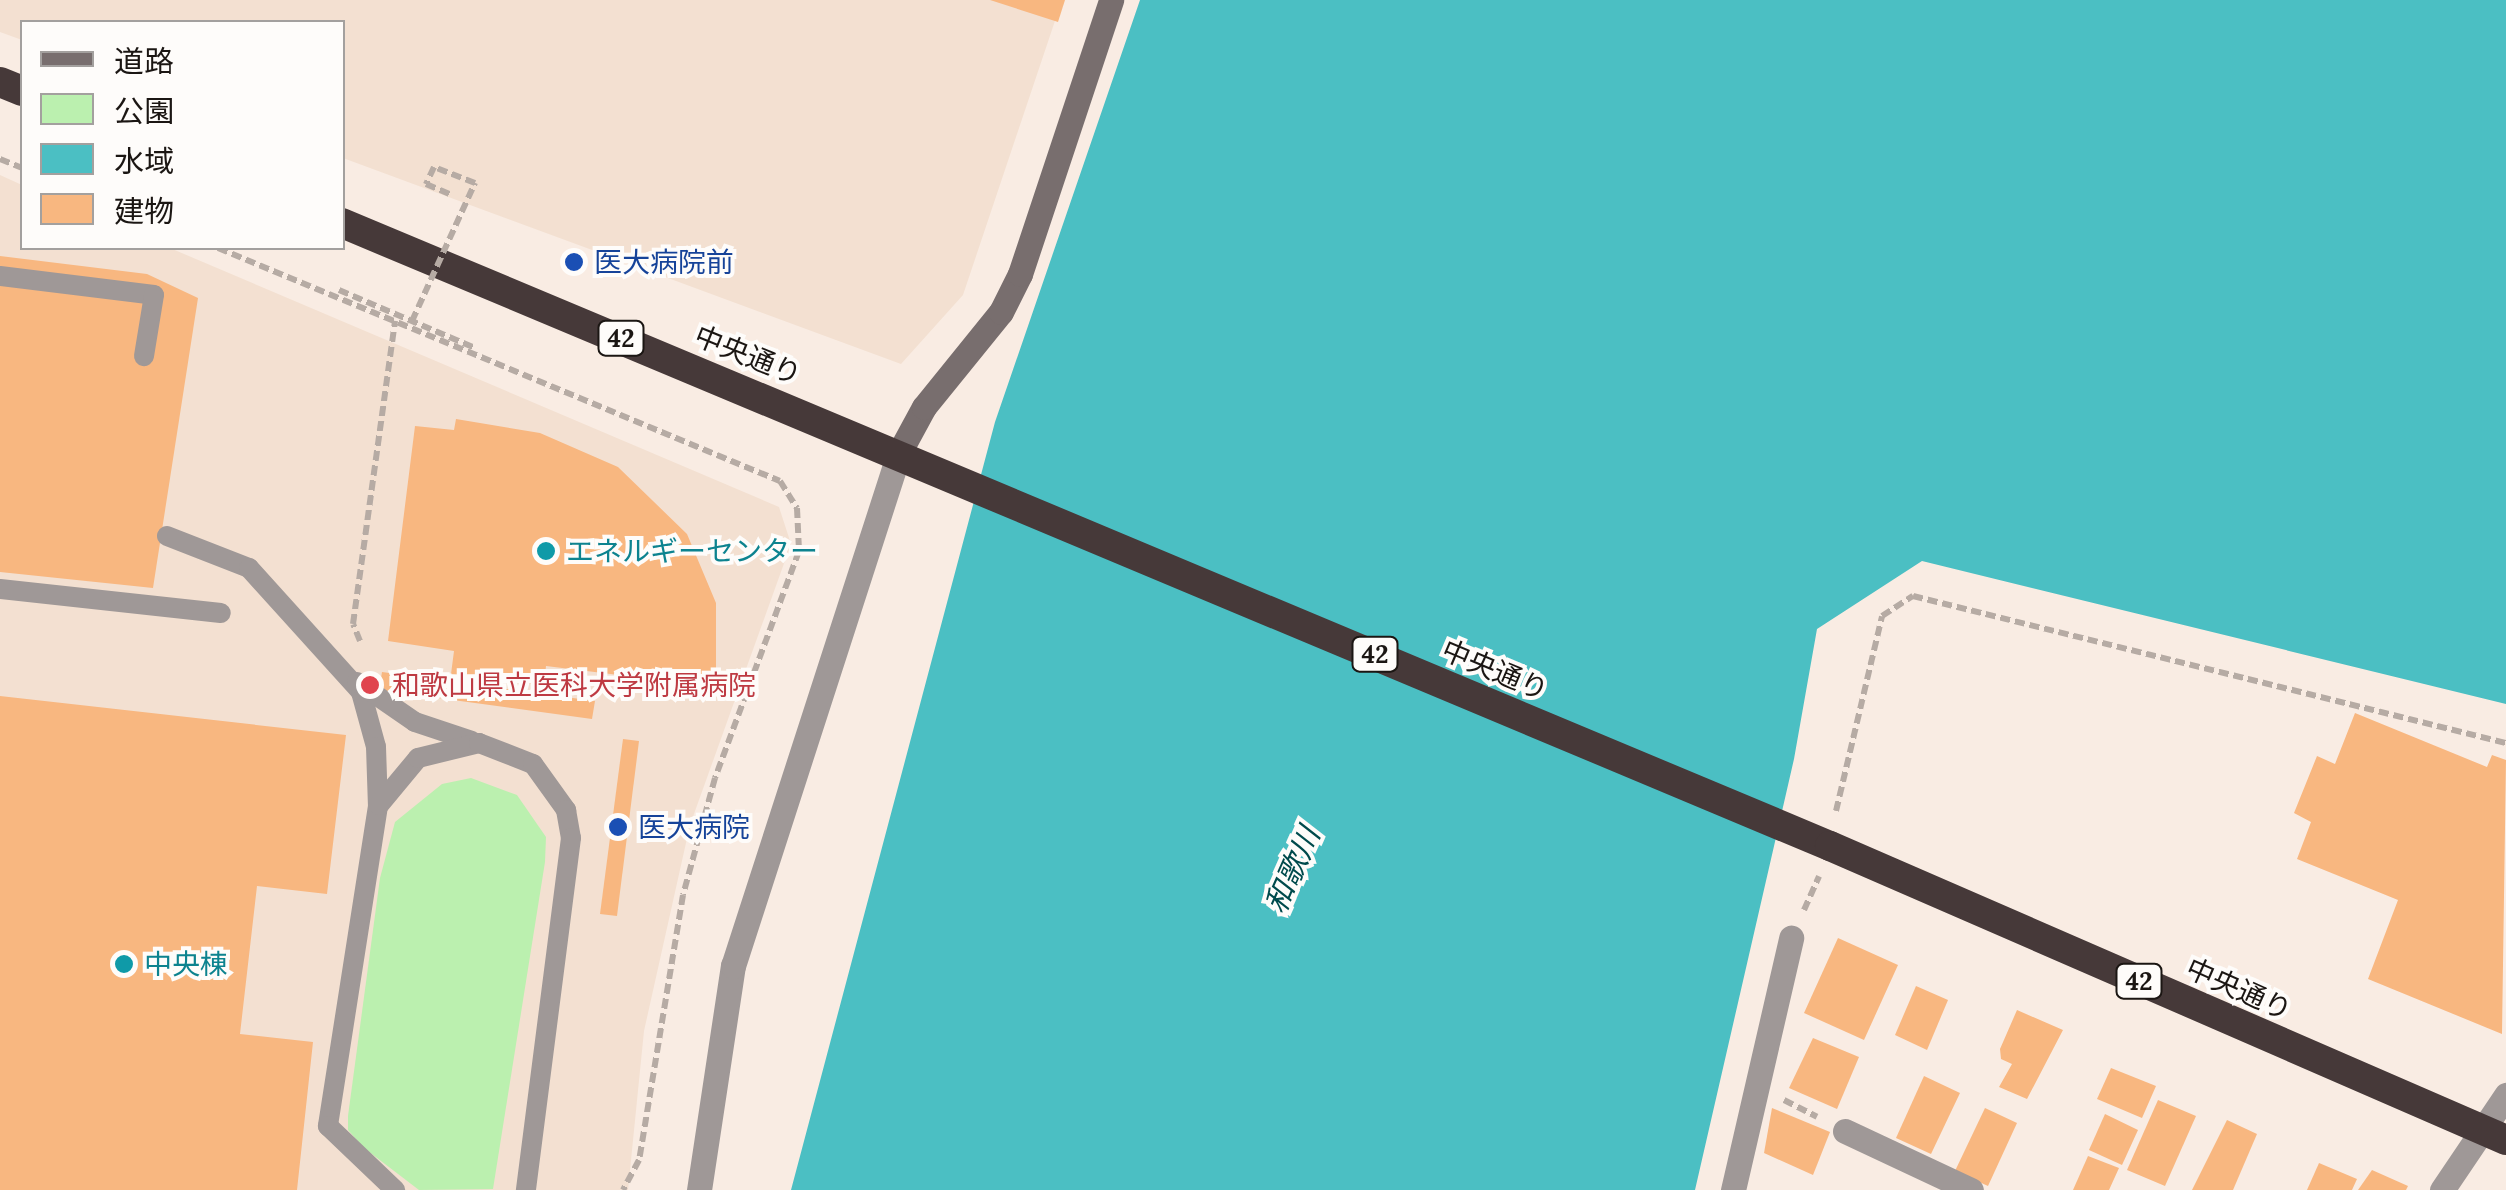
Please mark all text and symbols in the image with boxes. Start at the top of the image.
legend [20,20,345,250]
text: 道路 [114,42,174,80]
text: 公園 [114,92,174,130]
text: 水域 [114,142,174,180]
text: 建物 [114,192,174,230]
place label: 医大病院前 [594,245,734,279]
marker: 医大病院前 [563,251,585,273]
road number: 42 [596,318,646,358]
street label: 中央通り [690,318,806,392]
place label: エネルギーセンター [566,534,818,568]
marker: エネルギーセンター [535,540,557,562]
street label: 中央通り [1437,633,1553,707]
road number: 42 [1350,634,1400,674]
place label: 和歌山県立医科大学附属病院 [392,668,756,702]
marker: 和歌山県立医科大学附属病院 [357,672,383,698]
place label: 医大病院 [638,810,750,844]
marker: 医大病院 [607,816,629,838]
water label: 和歌川 [1257,822,1327,918]
place label: 中央棟 [144,947,228,981]
street label: 中央通り [2181,951,2297,1027]
marker: 中央棟 [113,953,135,975]
road number: 42 [2114,961,2164,1001]

